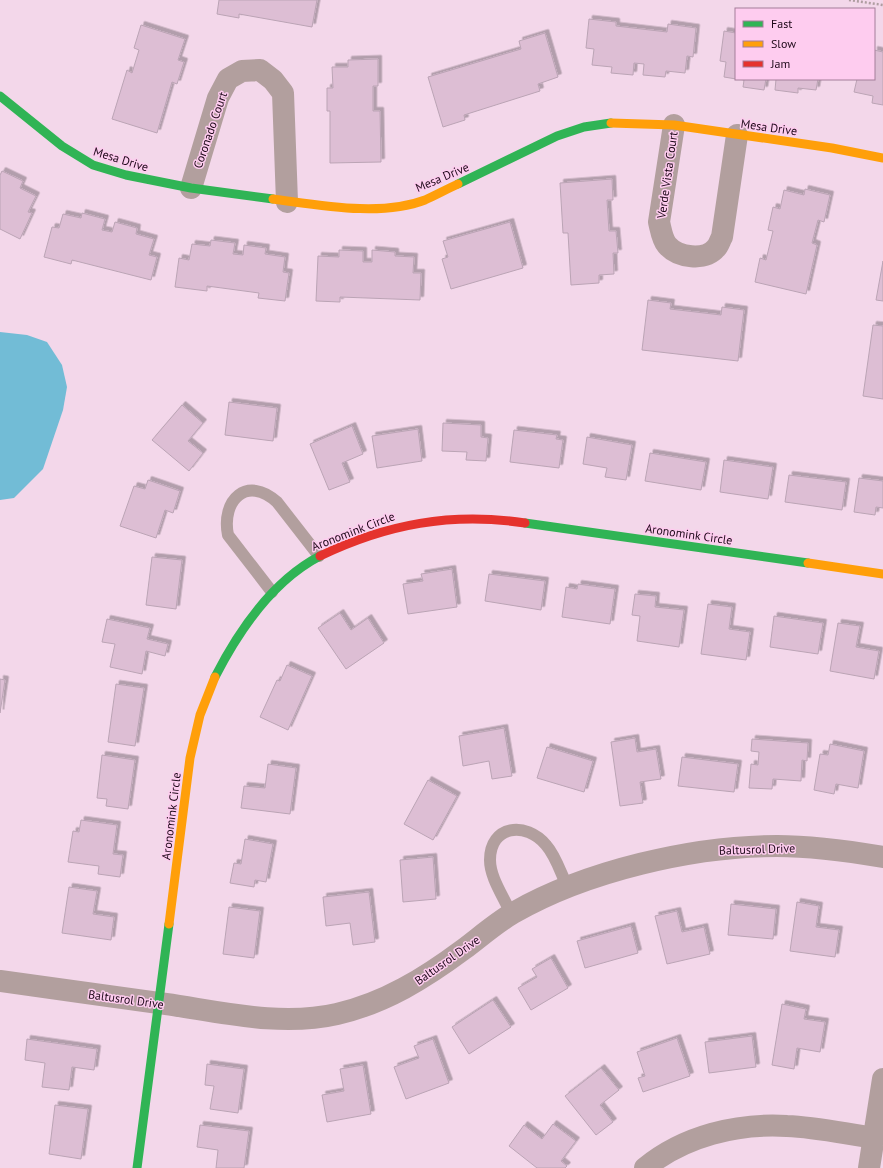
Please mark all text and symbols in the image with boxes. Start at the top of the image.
legend [735,8,875,80]
text: Fast [771,16,792,31]
text: Slow [771,36,796,51]
text: Jam [770,56,790,71]
street label: Coronado Court [190,90,230,170]
street label: Mesa Drive [740,116,798,138]
street label: Verde Vista Court [653,130,681,221]
street label: Mesa Drive [92,144,150,174]
street label: Mesa Drive [413,159,471,195]
street label: Aronomink Circle [309,508,397,554]
street label: Aronomink Circle [644,520,734,548]
street label: Aronomink Circle [158,772,184,860]
street label: Baltusrol Drive [719,840,795,858]
street label: Baltusrol Drive [412,932,482,988]
street label: Baltusrol Drive [87,986,165,1012]

